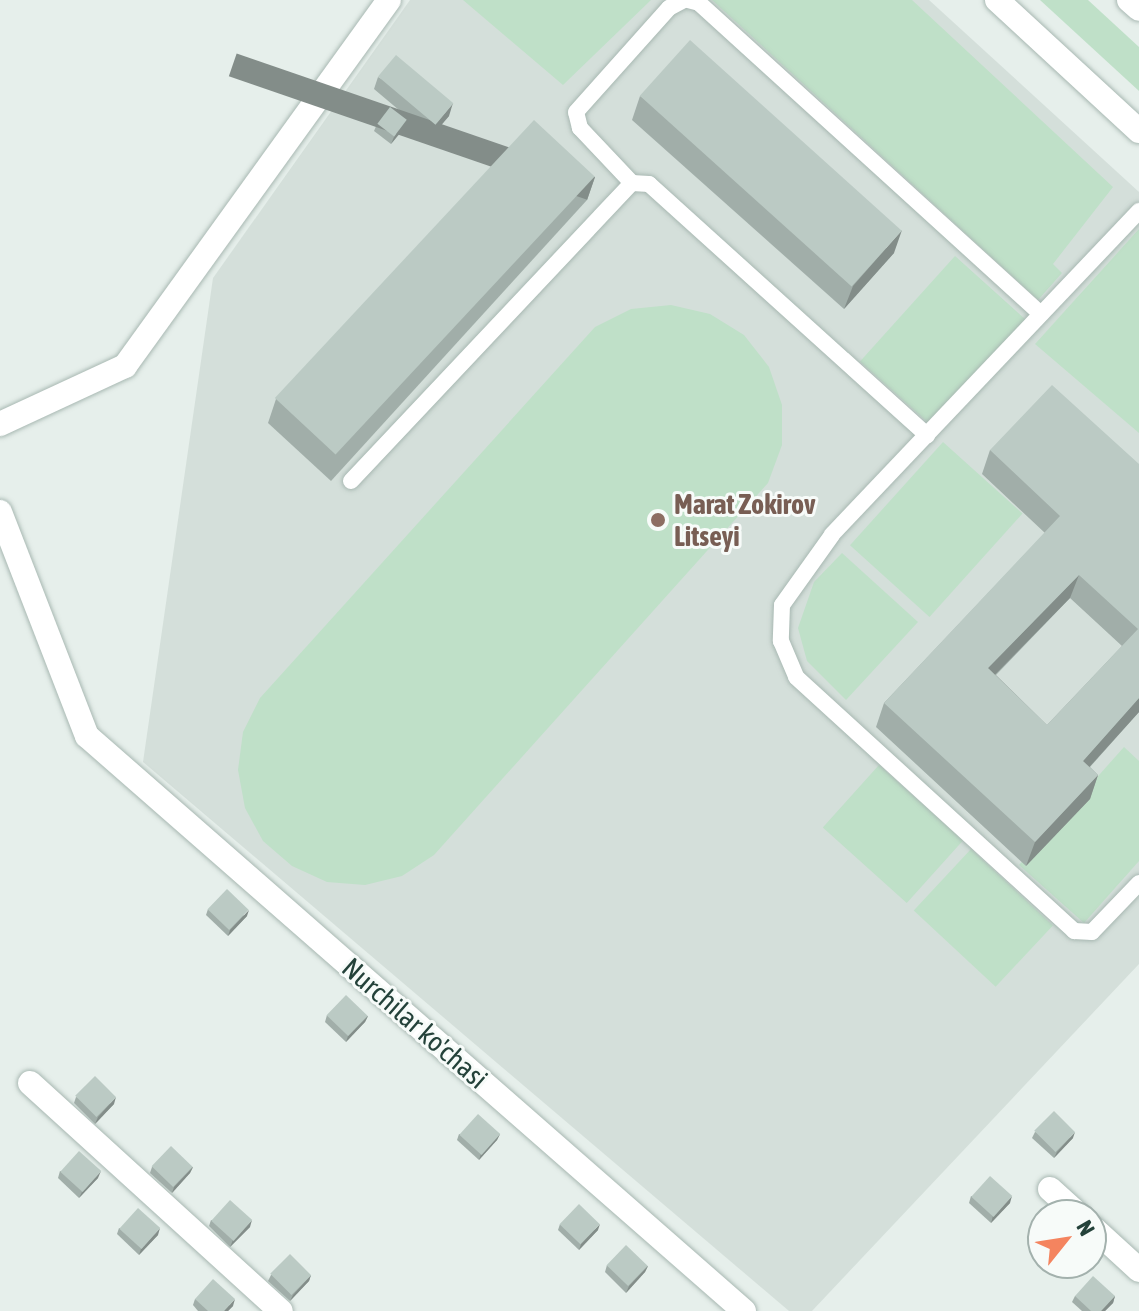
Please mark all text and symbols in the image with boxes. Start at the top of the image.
place label: Marat Zokirov Litseyi [674,487,815,553]
marker: Marat Zokirov Litseyi [649,511,667,529]
street label: Nurchilar ko'chasi [335,951,495,1095]
north arrow [1027,1199,1107,1279]
text: N [1072,1216,1101,1240]

